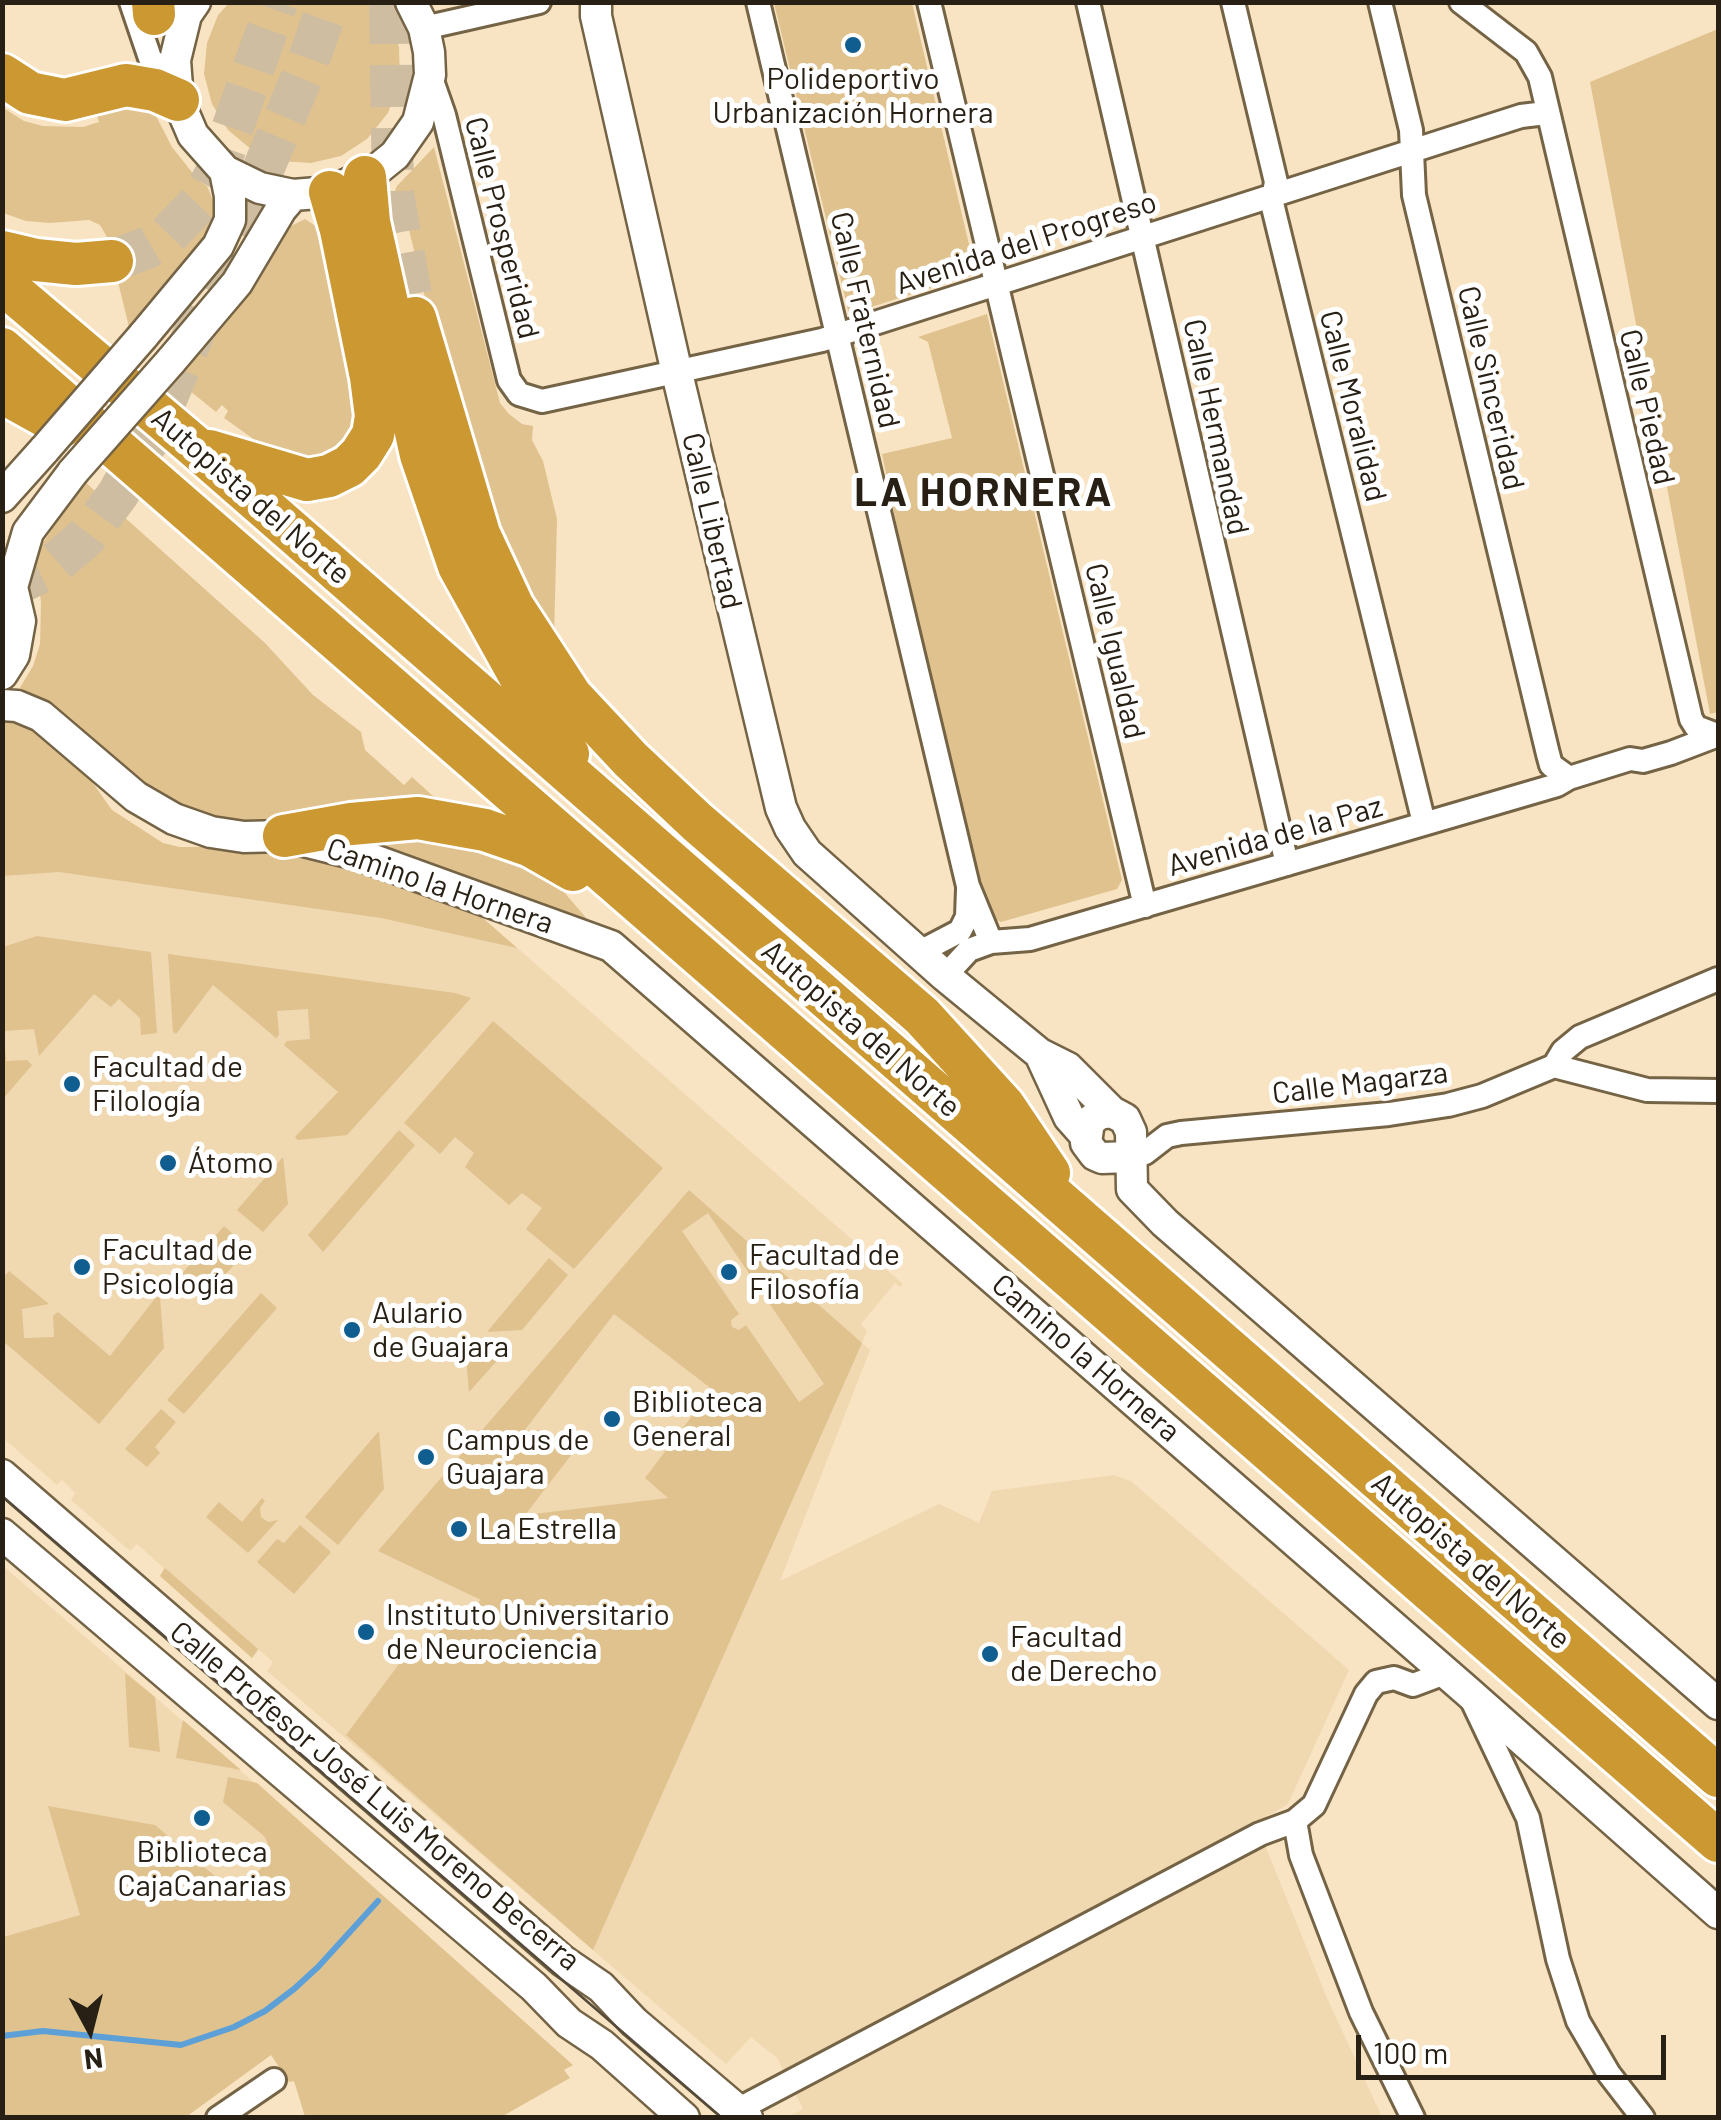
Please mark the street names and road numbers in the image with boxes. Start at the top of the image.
street label: Calle Prosperidad [457,113,547,343]
street label: Avenida del Progreso [891,184,1161,302]
street label: Calle Fraternidad [823,208,907,432]
street label: Calle Sinceridad [1450,282,1532,494]
street label: Calle Moralidad [1312,307,1394,505]
street label: Calle Hermandad [1176,316,1256,538]
street label: Calle Piedad [1612,326,1682,488]
street label: Autopista del Norte [144,400,358,592]
street label: Calle Libertad [674,429,750,613]
street label: Calle Igualdad [1077,560,1153,742]
street label: Avenida de la Paz [1164,788,1386,884]
street label: Camino la Hornera [322,830,558,942]
street label: Autopista del Norte [754,933,968,1125]
street label: Calle Magarza [1270,1054,1450,1112]
street label: Camino la Hornera [985,1267,1187,1449]
street label: Autopista del Norte [1364,1465,1578,1657]
street label: Calle Profesor José Luis Moreno Becerra [163,1614,587,1978]

